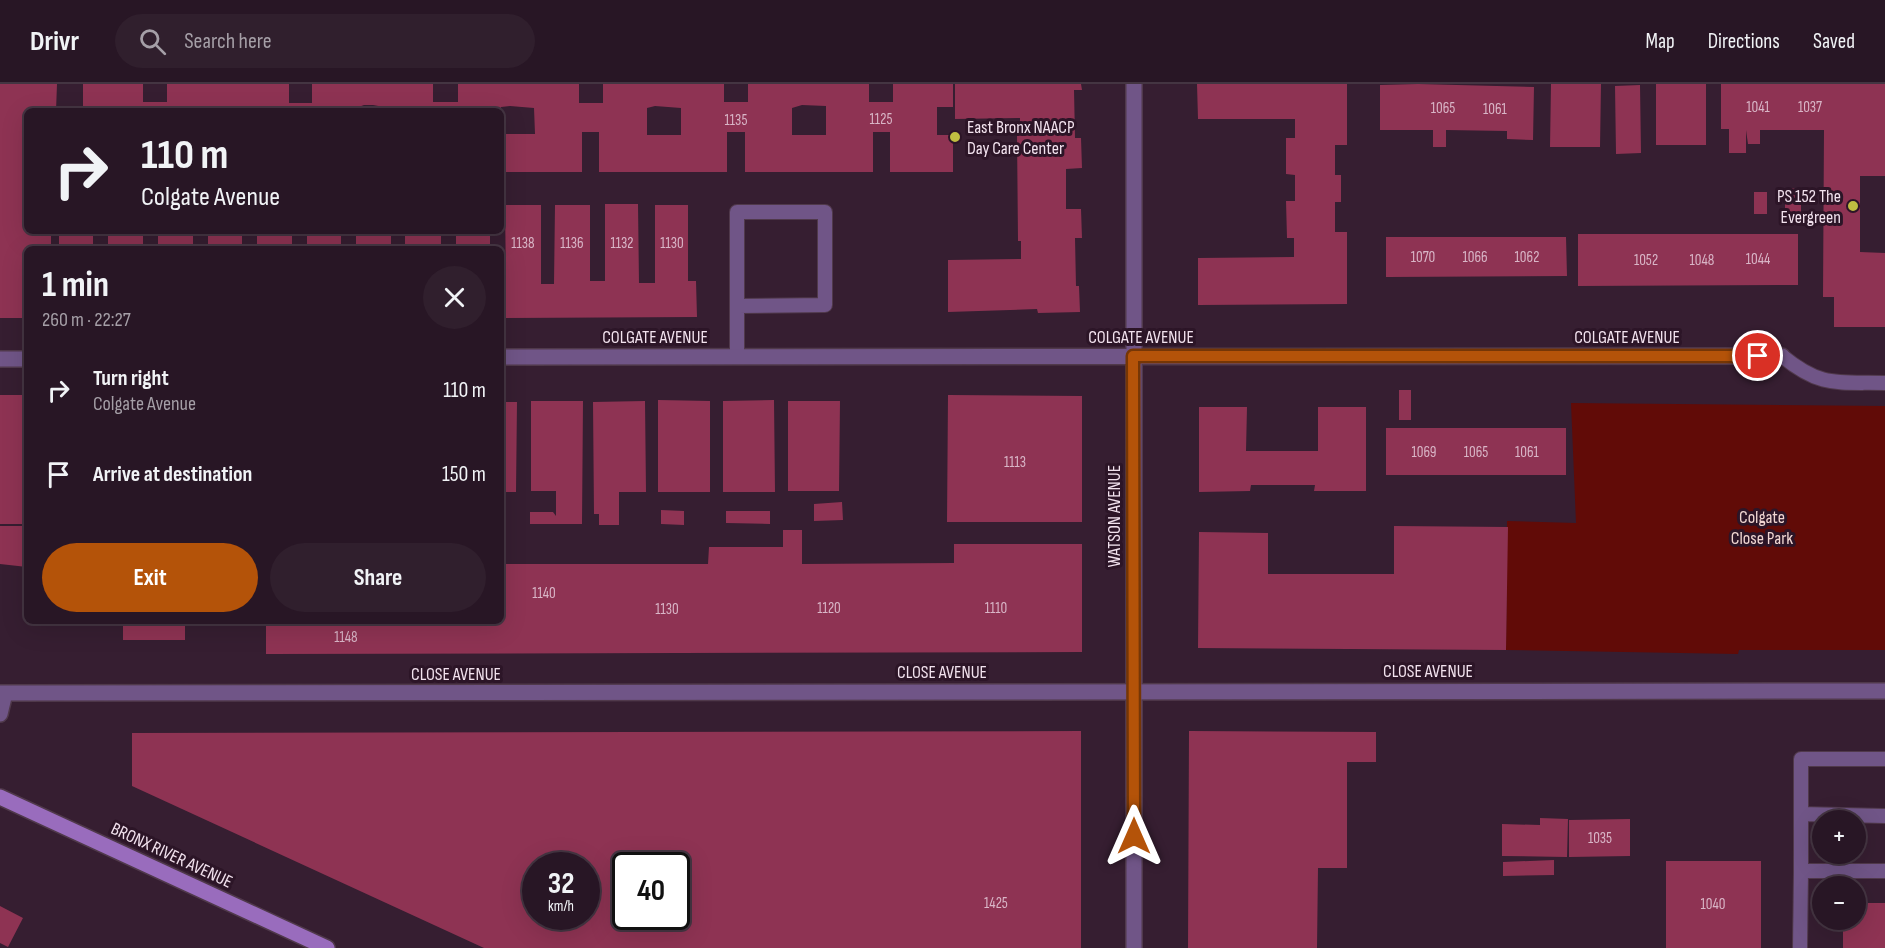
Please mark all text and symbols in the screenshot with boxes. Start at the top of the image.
search box [115,14,535,68]
text: Drivr [30,25,79,58]
icon: search [136,25,169,58]
text: Search here [184,28,272,55]
text: Map [1645,29,1675,54]
text: Directions [1708,29,1780,54]
text: Saved [1813,29,1855,54]
house number: 1041 [1746,98,1770,117]
house number: 1037 [1798,98,1822,117]
house number: 1065 [1431,99,1455,118]
house number: 1061 [1483,100,1508,119]
house number: 1125 [870,110,892,129]
house number: 1135 [725,111,747,130]
place label: East Bronx NAACP Day Care Center [967,117,1075,159]
text: 110 m [141,130,228,181]
marker: East Bronx NAACP Day Care Center [948,130,962,144]
icon: right [42,132,120,210]
text: Colgate Avenue [141,181,280,213]
place label: PS 152 The Evergreen [1777,186,1841,228]
marker: PS 152 The Evergreen [1846,199,1860,213]
house number: 1138 [511,234,535,253]
house number: 1136 [560,234,584,253]
house number: 1132 [611,234,633,253]
house number: 1130 [660,234,684,253]
house number: 1070 [1411,248,1435,267]
house number: 1066 [1462,248,1488,267]
house number: 1062 [1515,248,1539,267]
house number: 1044 [1746,250,1770,269]
house number: 1052 [1634,251,1658,270]
house number: 1048 [1690,251,1714,270]
text: 1 min [42,264,109,307]
button: close [423,266,486,329]
text: 260 m · 22:27 [42,308,131,332]
street label: COLGATE AVENUE [602,327,708,348]
street label: COLGATE AVENUE [1088,327,1194,348]
street label: COLGATE AVENUE [1574,327,1680,348]
pin [1732,330,1783,381]
icon: arrive [1741,339,1774,372]
text: Turn right [93,365,169,392]
icon: right [42,374,75,407]
text: 110 m [443,377,486,404]
text: Colgate Avenue [93,392,196,416]
house number: 1069 [1411,443,1437,462]
house number: 1065 [1464,443,1488,462]
house number: 1061 [1515,443,1540,462]
house number: 1113 [1004,453,1026,472]
icon: arrive [42,458,75,491]
text: Arrive at destination [93,461,252,488]
text: 150 m [442,461,486,488]
street label: WATSON AVENUE [1104,465,1125,567]
park label: Colgate Close Park [1731,507,1793,549]
button: Exit [42,543,258,612]
button: Share [270,543,486,612]
house number: 1140 [532,584,556,603]
house number: 1120 [817,599,841,618]
house number: 1110 [985,599,1007,618]
house number: 1130 [655,600,679,619]
house number: 1148 [334,628,358,647]
street label: CLOSE AVENUE [1383,661,1473,682]
street label: CLOSE AVENUE [897,662,987,683]
street label: CLOSE AVENUE [411,664,501,685]
position arrow [1102,804,1166,868]
map controls [1812,810,1866,930]
button: + [1812,810,1866,864]
street label: BRONX RIVER AVENUE [108,818,236,893]
house number: 1035 [1588,829,1612,848]
speed limit sign: 40 [612,852,690,930]
text: 32 [548,866,574,902]
button: − [1812,876,1866,930]
house number: 1425 [984,894,1008,913]
house number: 1040 [1701,895,1725,914]
text: km/h [548,897,574,916]

